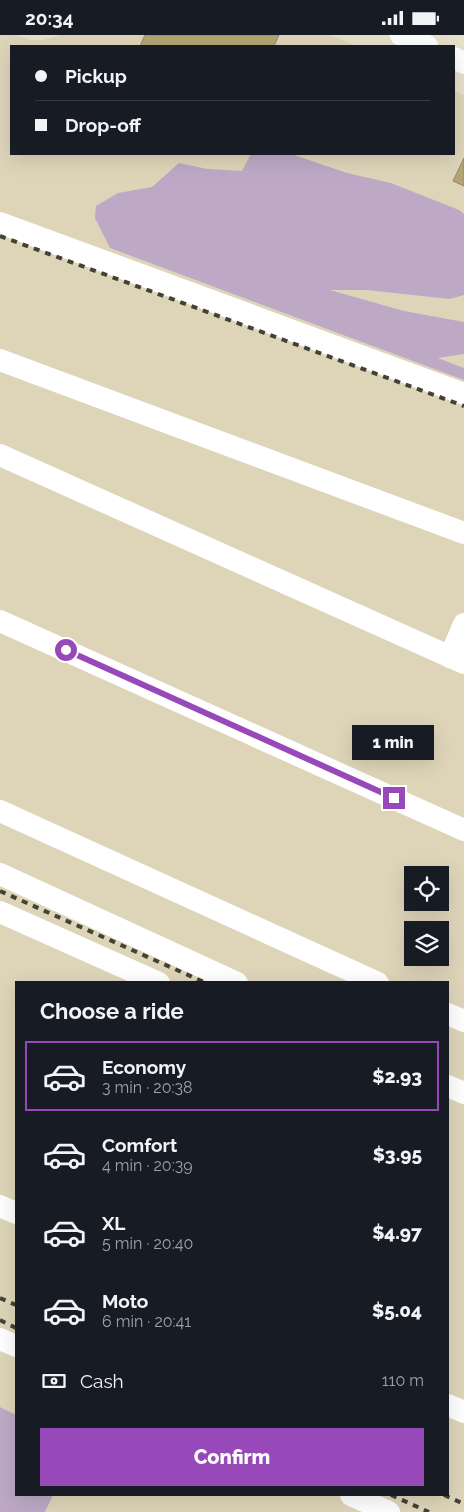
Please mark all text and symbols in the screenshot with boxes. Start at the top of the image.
text: 20:34 [25,7,74,29]
text: Pickup [65,65,127,87]
text: Drop-off [65,114,141,136]
route start [55,639,77,661]
callout: 1 min [353,725,435,761]
text: 1 min [372,733,414,752]
route end [383,787,405,809]
map controls [404,866,449,966]
button: locate [404,866,449,911]
button: layers [404,921,449,966]
text: Choose a ride [40,998,184,1024]
icon: car [42,1054,87,1099]
text: Economy [102,1056,186,1078]
text: $2.93 [372,1065,422,1087]
text: 3 min · 20:38 [102,1078,193,1097]
icon: car [42,1132,87,1177]
text: Comfort [102,1134,177,1156]
text: $3.95 [373,1143,422,1165]
text: 4 min · 20:39 [102,1156,193,1175]
icon: car [42,1210,87,1255]
text: XL [102,1212,125,1234]
text: $4.97 [372,1221,422,1243]
text: 5 min · 20:40 [102,1234,193,1253]
icon: car [42,1288,87,1333]
text: Moto [102,1290,148,1312]
text: $5.04 [372,1299,422,1321]
text: 6 min · 20:41 [102,1312,191,1331]
icon: cash [40,1367,68,1395]
text: Cash [80,1370,124,1392]
text: 110 m [382,1371,424,1390]
button: Confirm [40,1428,424,1486]

